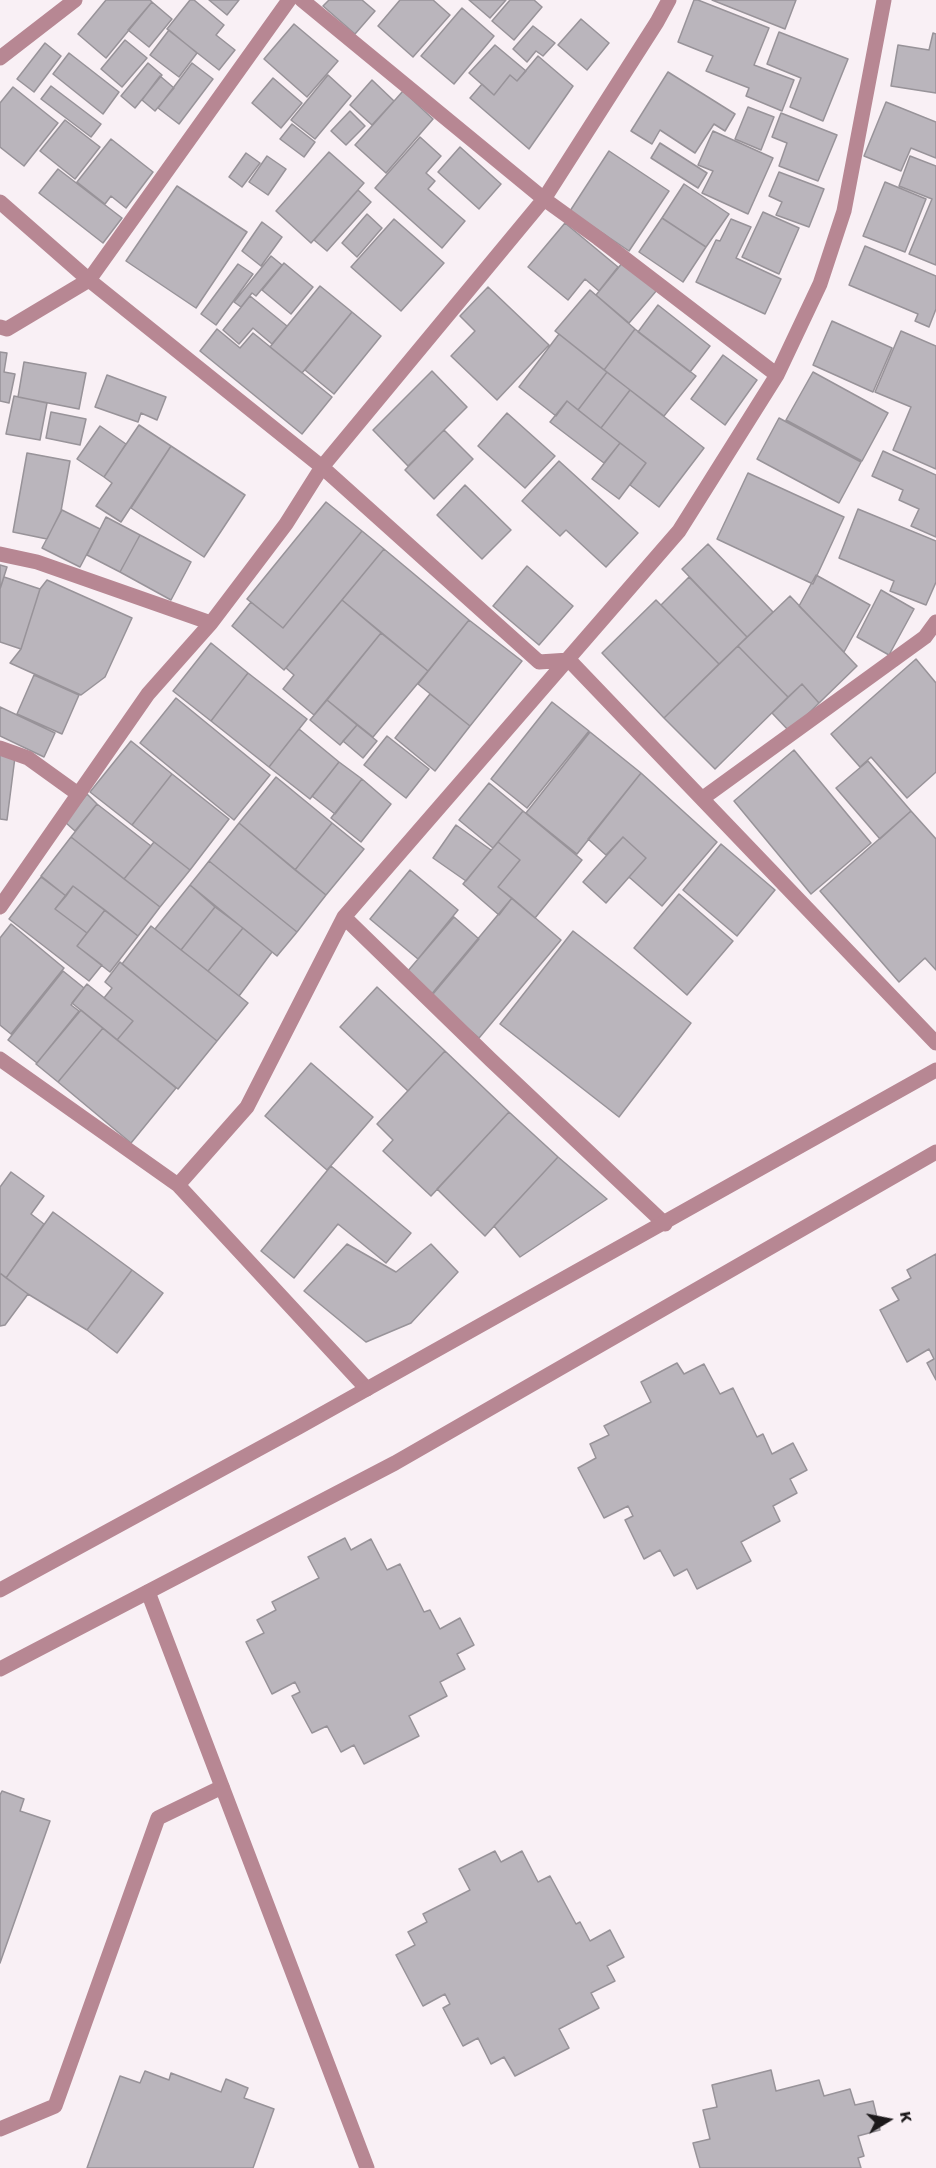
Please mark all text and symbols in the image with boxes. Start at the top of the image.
north arrow [858,2090,918,2150]
text: K [896,2110,917,2124]

